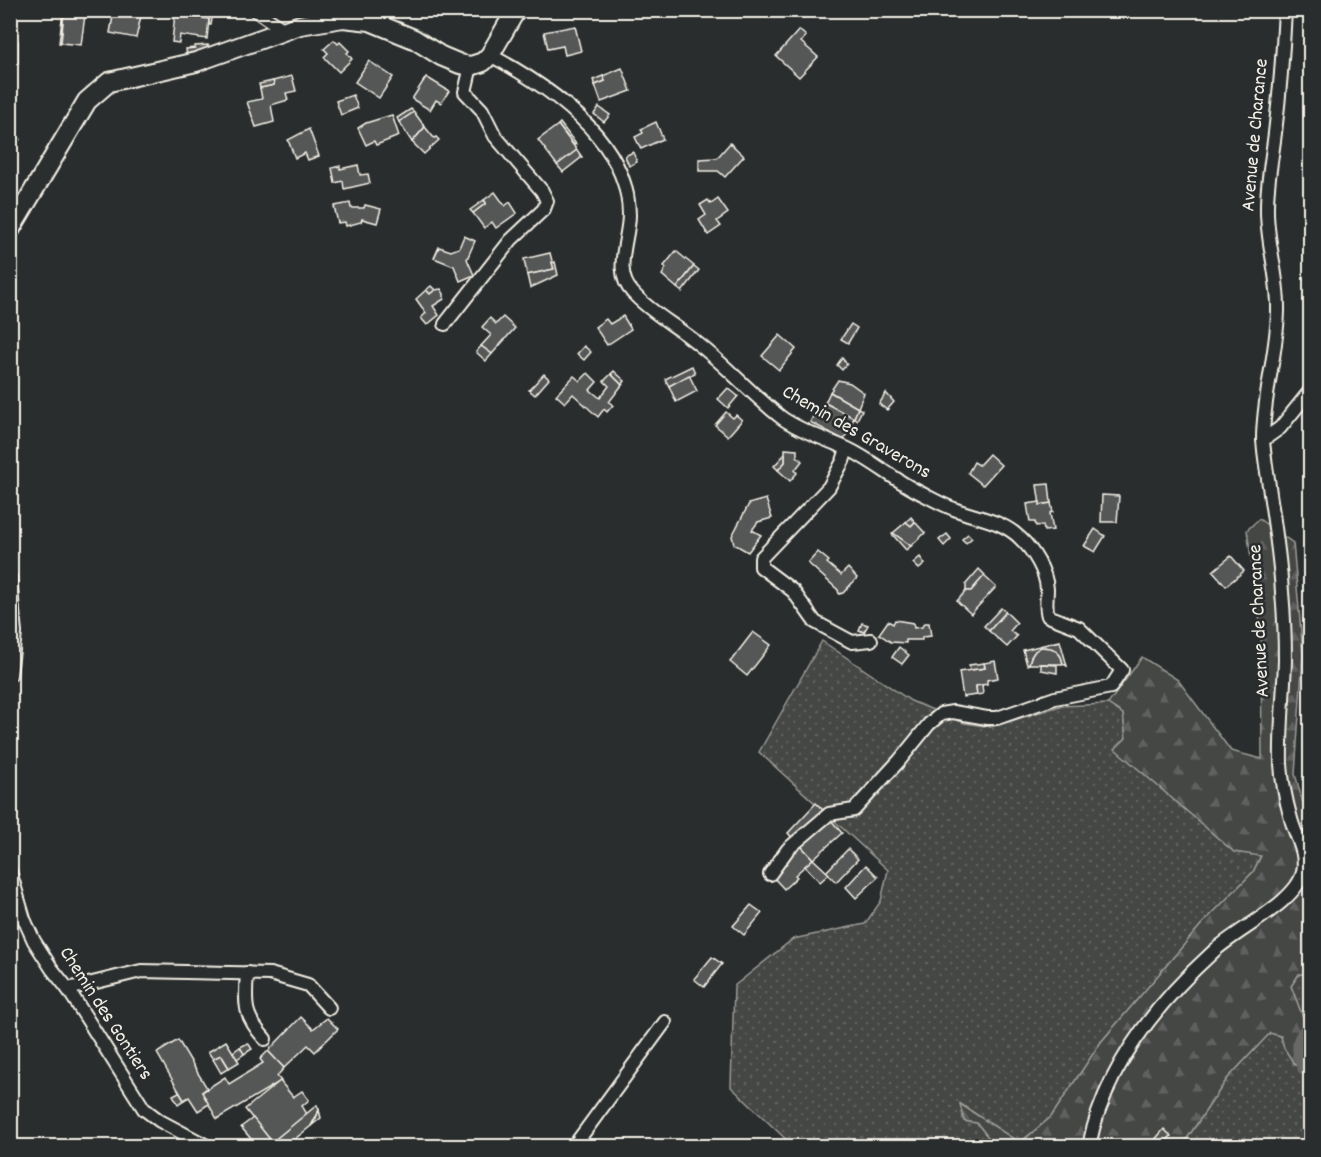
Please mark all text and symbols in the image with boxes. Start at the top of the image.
street label: Avenue de Charance [1235,57,1277,213]
street label: Chemin des Graverons [776,379,936,487]
street label: Avenue de Charance [1242,544,1278,698]
street label: Chemin des Gontiers [51,942,159,1086]

